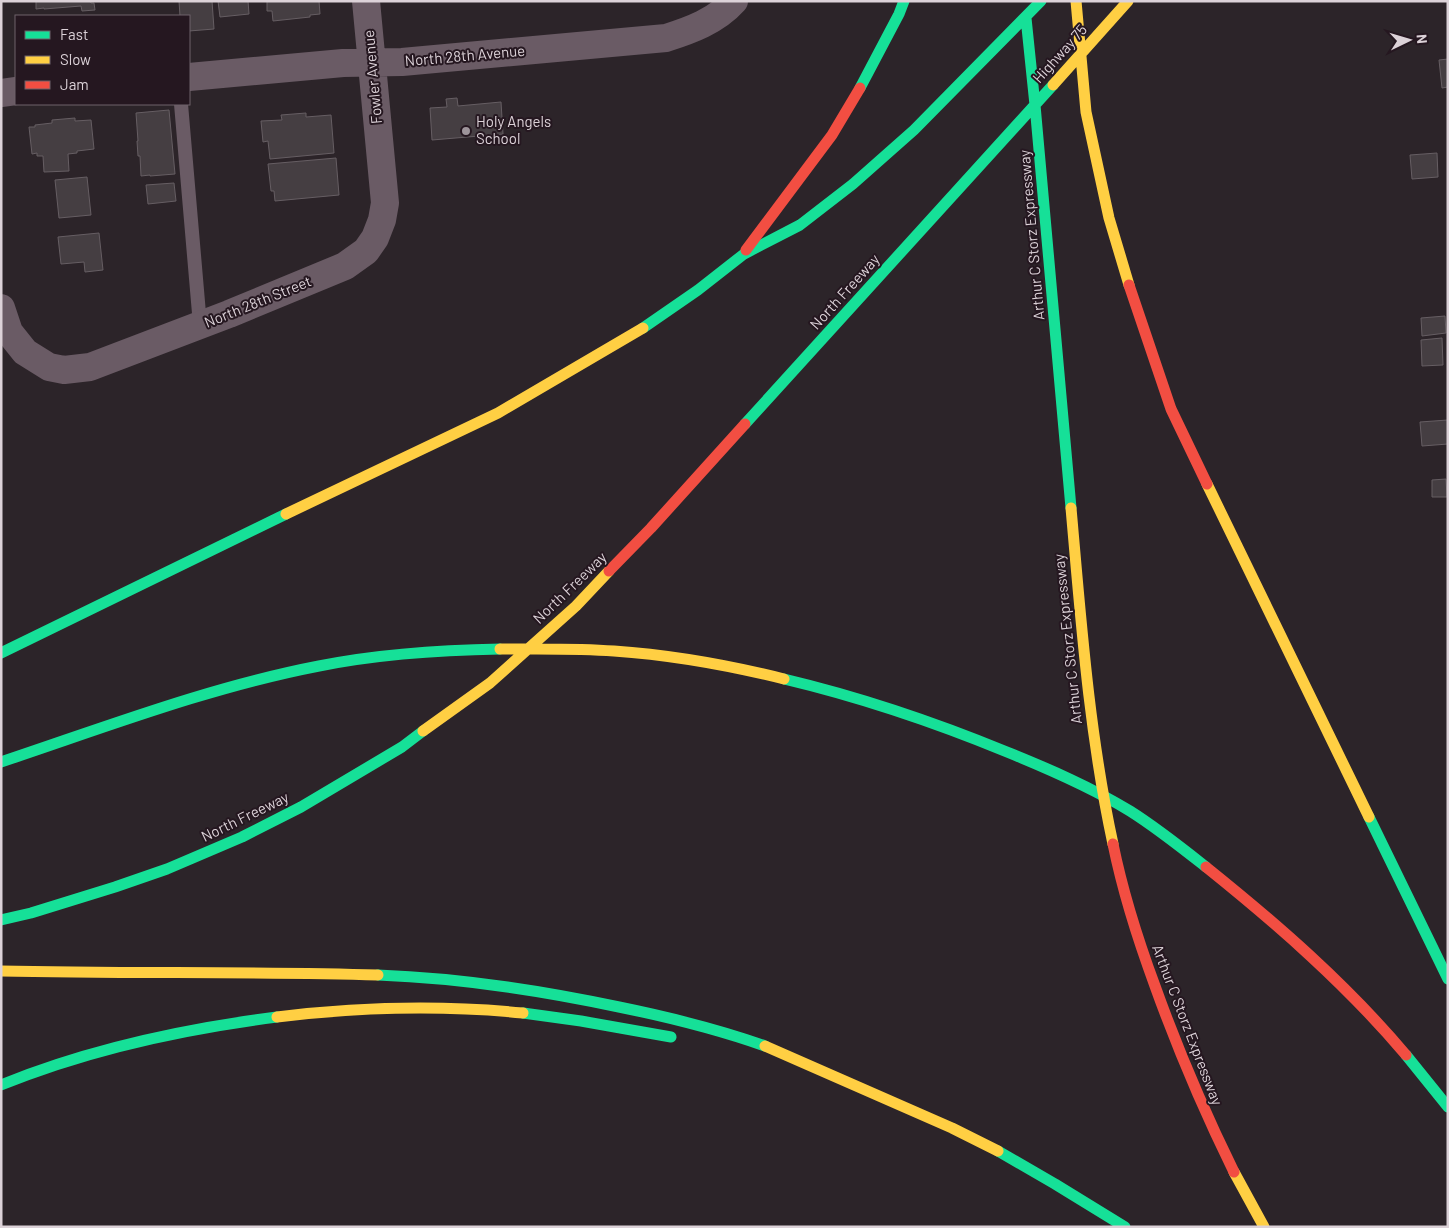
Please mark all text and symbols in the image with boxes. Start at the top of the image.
legend [15,15,190,105]
north arrow [1384,15,1434,65]
street label: Highway 75 [1028,20,1090,86]
text: Fast [60,25,88,43]
street label: Fowler Avenue [359,29,385,125]
text: N [1414,33,1431,44]
street label: North 28th Avenue [404,41,526,69]
text: Slow [60,50,91,68]
text: Jam [60,75,89,93]
place label: Holy Angels School [476,112,551,147]
marker: Holy Angels School [460,125,472,137]
street label: Arthur C Storz Expressway [1015,149,1047,321]
street label: North Freeway [806,250,883,333]
street label: North 28th Street [201,271,314,331]
street label: North Freeway [529,548,610,627]
street label: Arthur C Storz Expressway [1049,553,1085,725]
street label: North Freeway [198,787,291,845]
street label: Arthur C Storz Expressway [1149,942,1227,1108]

